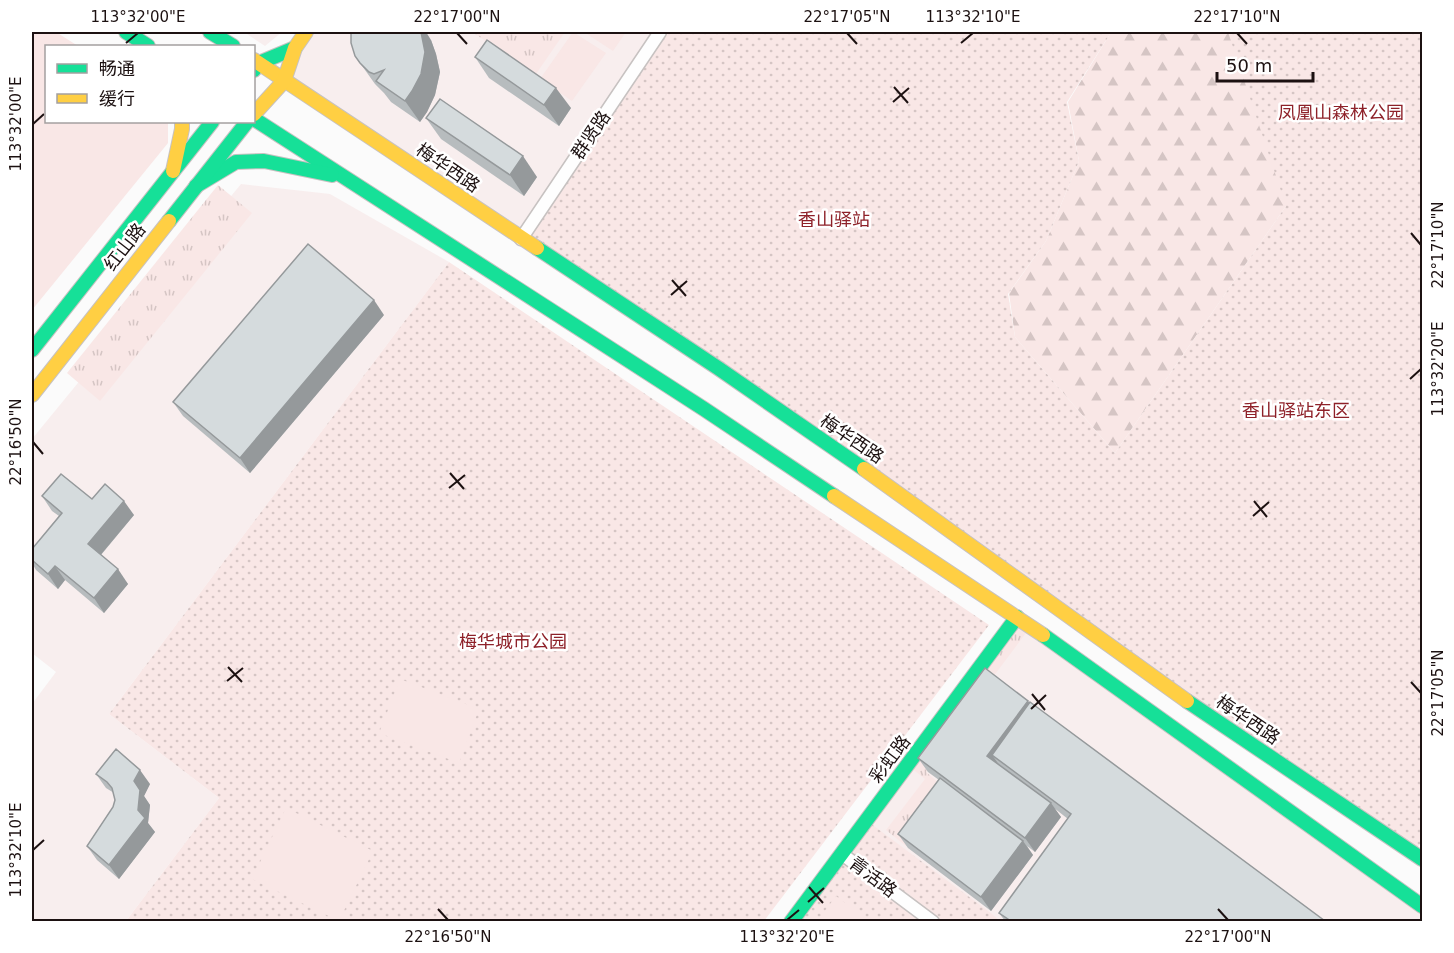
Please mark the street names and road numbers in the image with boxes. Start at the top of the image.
street label: 群贤路 [567,106,614,163]
street label: 梅华西路 [413,139,484,196]
street label: 红山路 [100,219,150,274]
street label: 梅华西路 [817,410,888,467]
street label: 梅华西路 [1213,691,1284,748]
street label: 彩虹路 [865,731,914,787]
street label: 青活路 [845,852,901,901]

